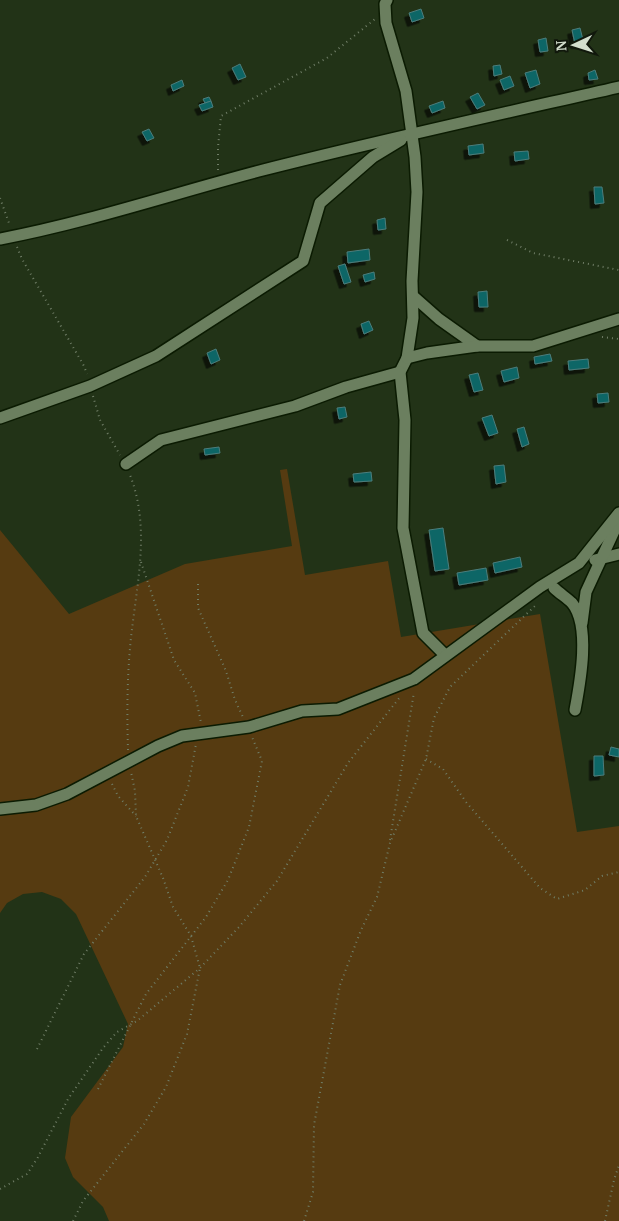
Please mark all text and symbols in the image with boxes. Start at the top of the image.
north arrow [549,20,599,70]
text: N [551,40,570,52]

